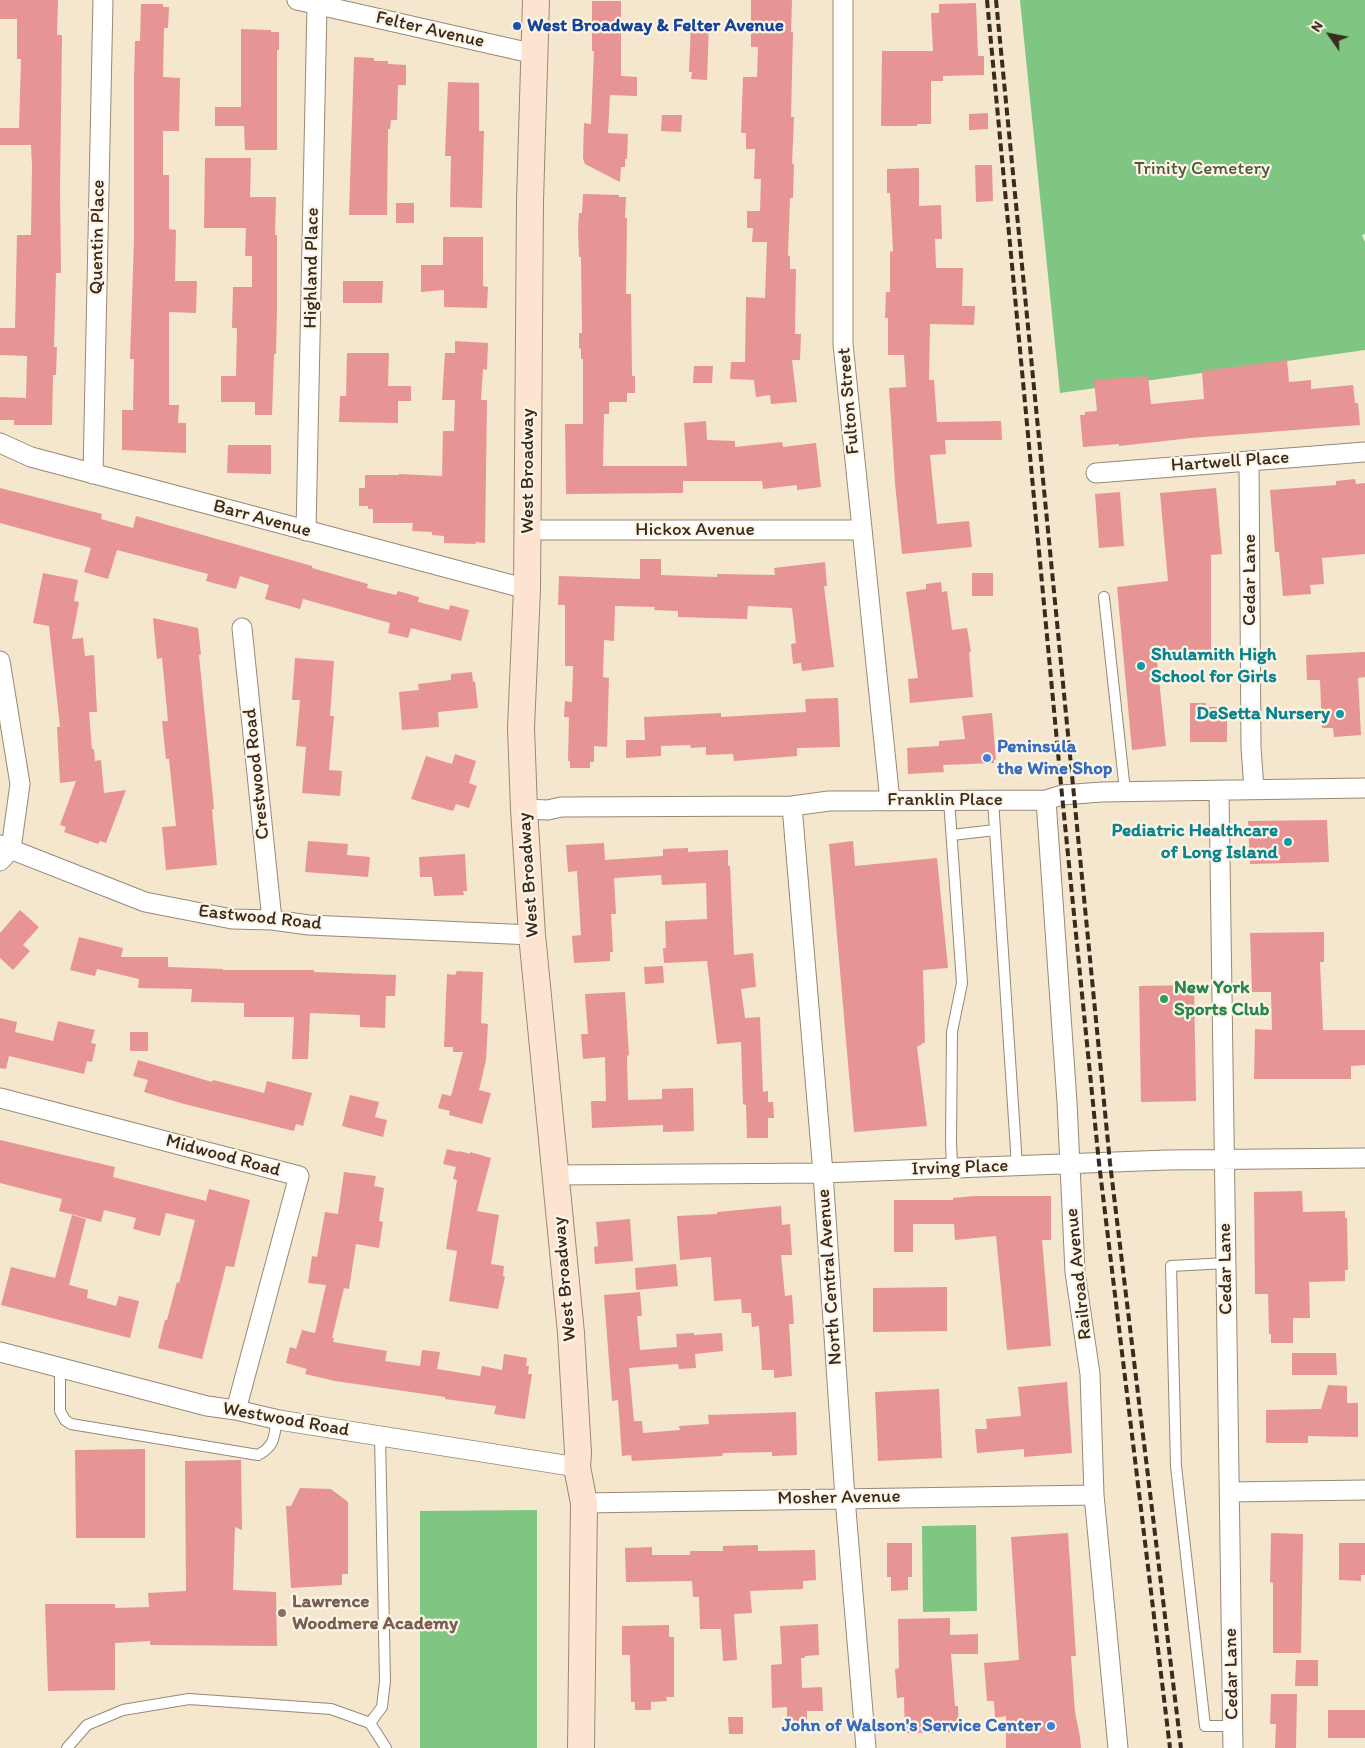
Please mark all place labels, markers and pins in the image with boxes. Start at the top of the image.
place label: West Broadway & Felter Avenue [527,15,784,37]
marker: West Broadway & Felter Avenue [511,20,523,32]
place label: Shulamith High School for Girls [1151,644,1277,688]
marker: Shulamith High School for Girls [1135,660,1147,672]
place label: DeSetta Nursery [1196,703,1330,725]
marker: DeSetta Nursery [1334,708,1346,720]
place label: Peninsula the Wine Shop [997,736,1112,780]
marker: Peninsula the Wine Shop [981,752,993,764]
place label: Pediatric Healthcare of Long Island [1112,820,1278,864]
marker: Pediatric Healthcare of Long Island [1282,836,1294,848]
place label: New York Sports Club [1174,977,1269,1021]
marker: New York Sports Club [1158,993,1170,1005]
place label: Lawrence Woodmere Academy [292,1591,458,1635]
marker: Lawrence Woodmere Academy [276,1607,288,1619]
place label: John of Walson's Service Center [782,1715,1041,1737]
marker: John of Walson's Service Center [1045,1720,1057,1732]

